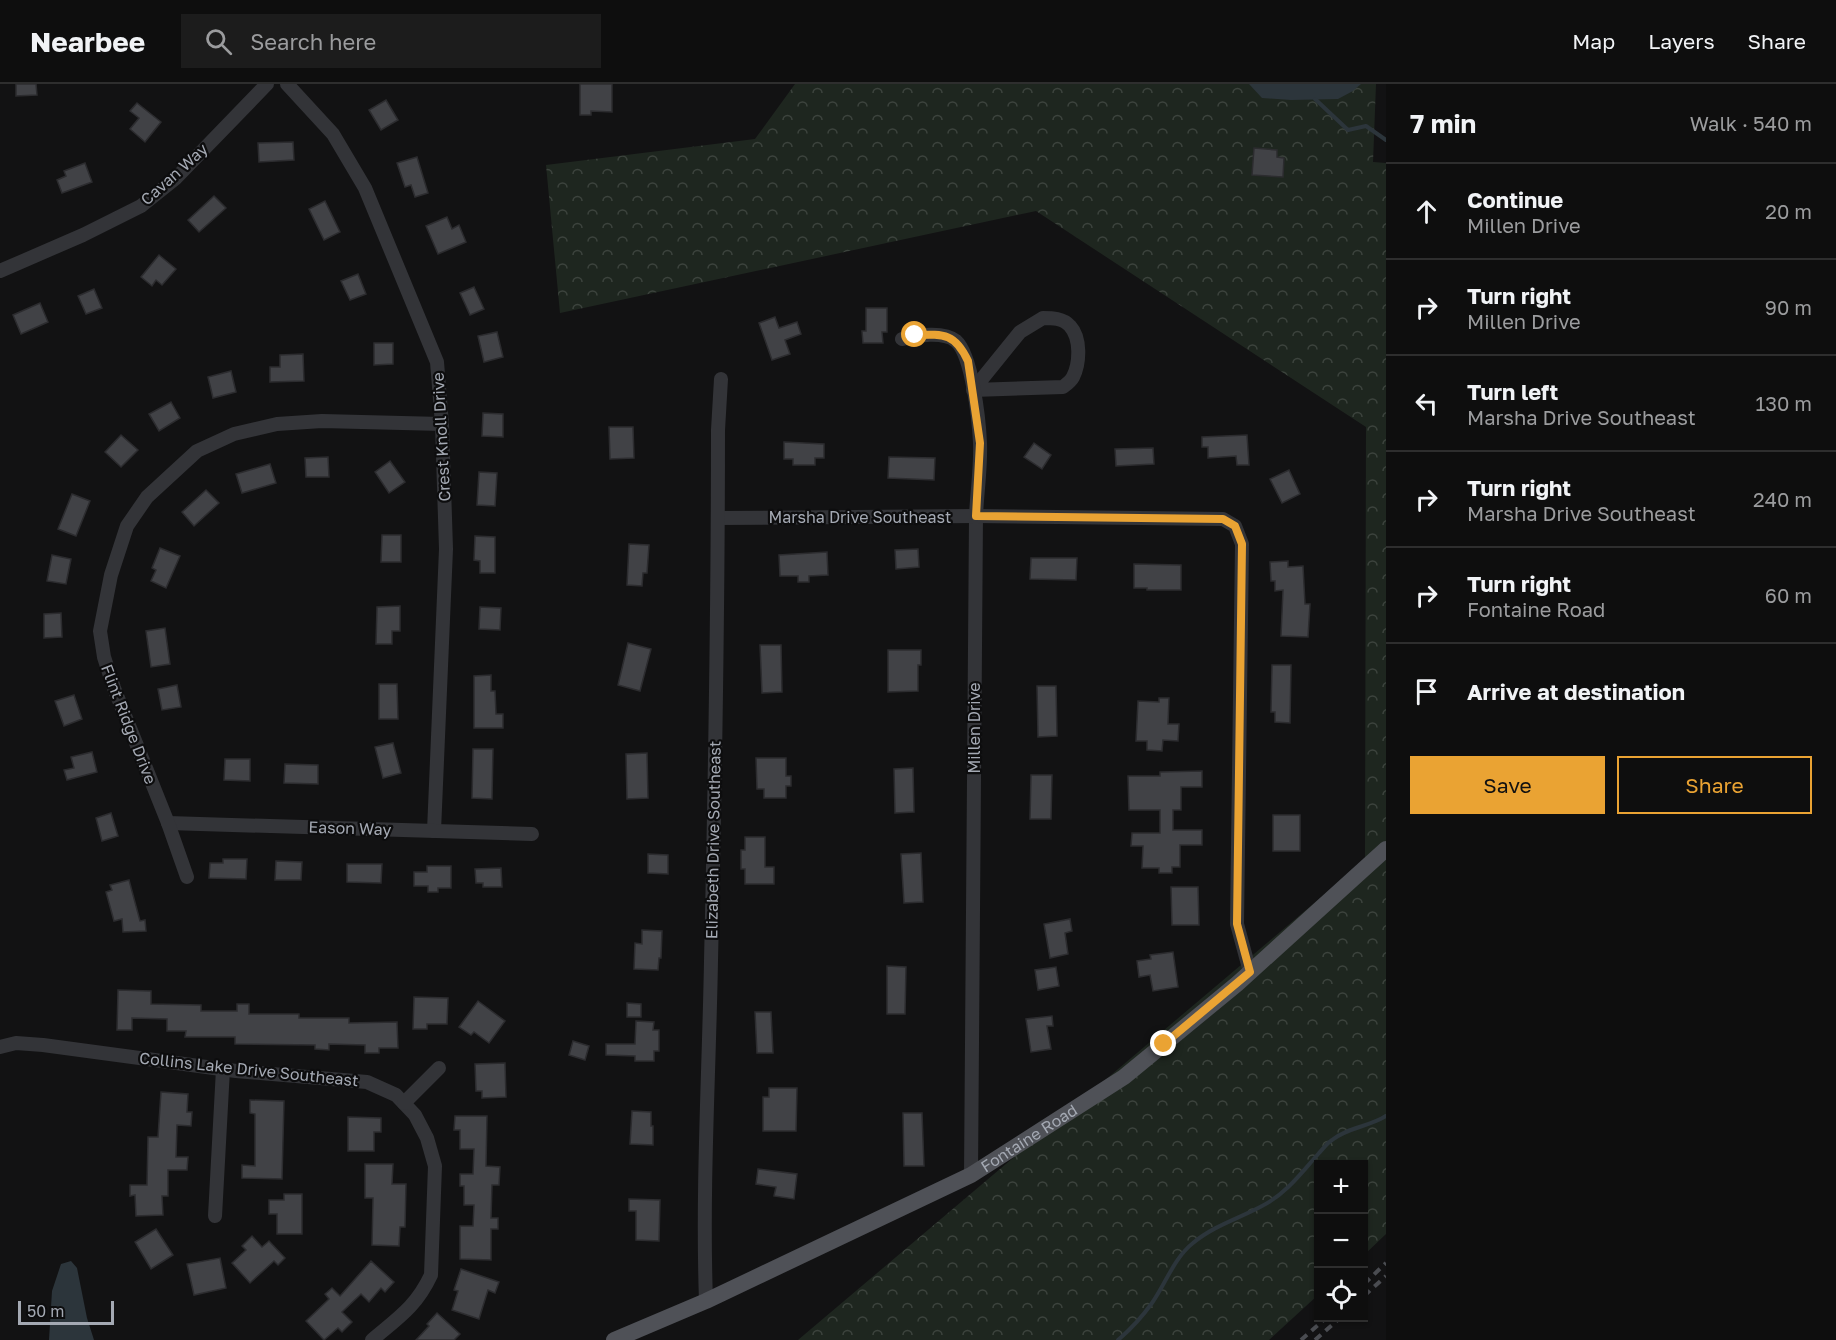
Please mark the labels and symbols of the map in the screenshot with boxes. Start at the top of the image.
street label: Cavan Way [136,139,212,209]
route start [901,321,927,347]
street label: Crest Knoll Drive [428,372,454,502]
street label: Marsha Drive Southeast [768,507,952,527]
street label: Flint Ridge Drive [97,661,161,787]
street label: Millen Drive [964,683,984,773]
street label: Elizabeth Drive Southeast [701,741,725,939]
street label: Eason Way [308,817,392,839]
route end [1150,1030,1176,1056]
street label: Collins Lake Drive Southeast [138,1048,360,1090]
street label: Fontaine Road [977,1100,1081,1176]
scale bar [18,1298,114,1326]

